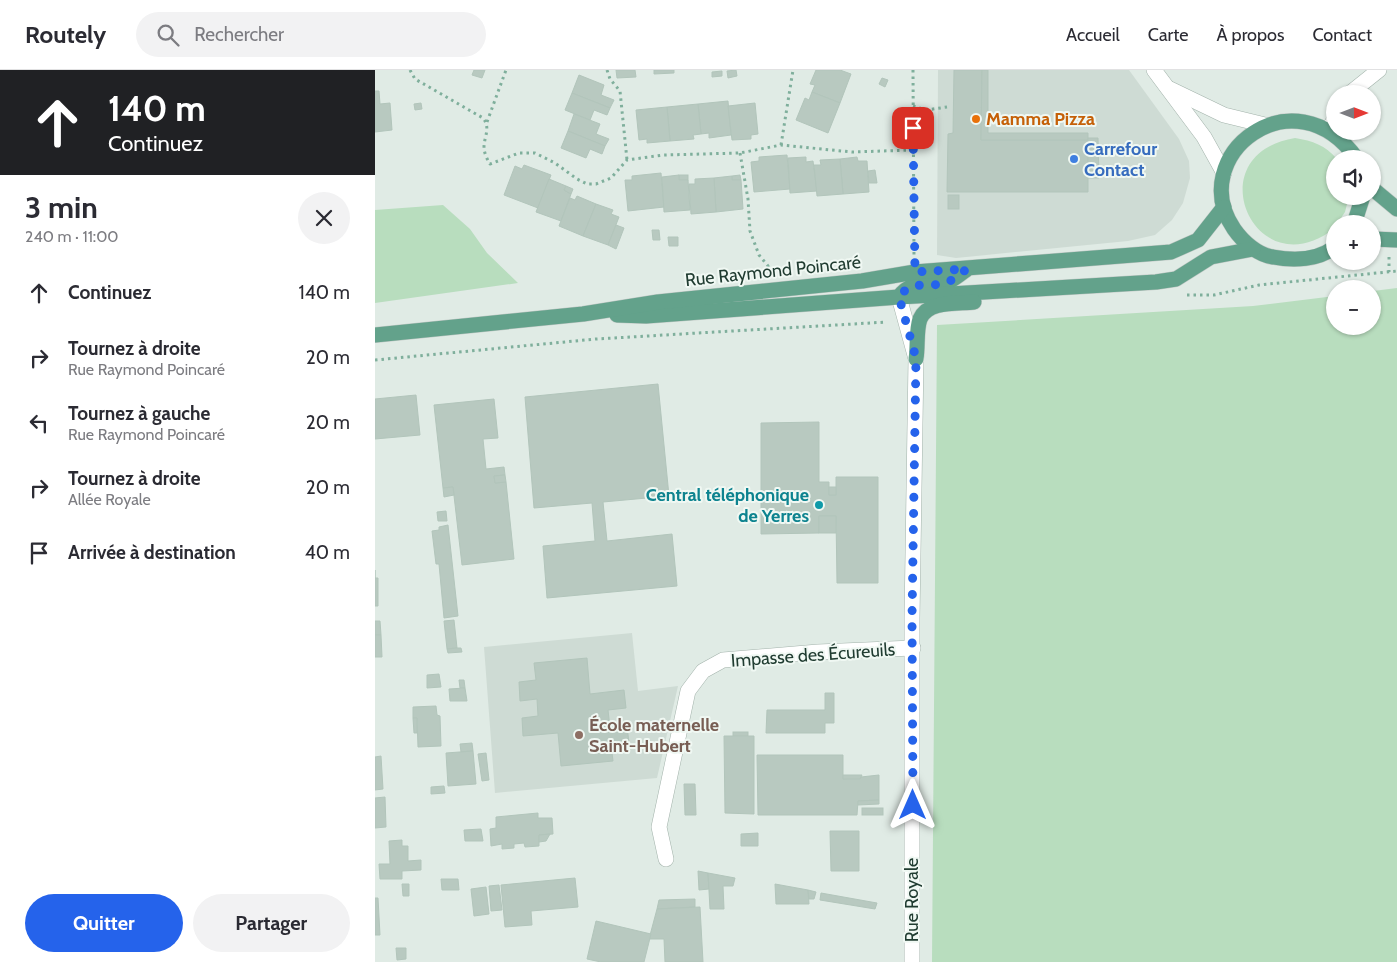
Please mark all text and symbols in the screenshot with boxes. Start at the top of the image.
search box [136,12,486,57]
text: Routely [25,20,106,49]
icon: search [154,21,182,49]
text: Rechercher [194,23,284,46]
text: Accueil [1066,24,1120,46]
text: Carte [1148,24,1188,46]
text: À propos [1216,24,1284,46]
text: Contact [1312,24,1372,46]
north arrow [1326,85,1381,140]
map controls [1326,85,1381,335]
text: 140 m [108,87,206,130]
icon: ahead [25,90,90,155]
pin [892,107,934,149]
place label: Mamma Pizza [986,108,1095,130]
marker: Mamma Pizza [970,113,982,125]
icon: arrive [899,114,927,142]
text: Continuez [108,130,203,157]
place label: Carrefour Contact [1084,138,1157,181]
button: sound [1326,150,1381,205]
marker: Carrefour Contact [1068,153,1080,165]
text: 3 min [25,189,98,226]
button: close [298,192,350,244]
button: + [1326,215,1381,270]
text: 240 m · 11:00 [25,227,119,246]
street label: Rue Raymond Poincaré [684,251,862,291]
icon: ahead [25,279,53,307]
button: − [1326,280,1381,335]
text: Continuez [68,281,151,304]
text: 140 m [299,281,350,304]
text: Tournez à droite [68,337,201,360]
icon: right [25,344,53,372]
text: 20 m [306,346,350,369]
text: Rue Raymond Poincaré [68,360,225,379]
text: Tournez à gauche [68,402,210,425]
icon: left [25,409,53,437]
text: 20 m [306,411,350,434]
text: Rue Raymond Poincaré [68,425,225,444]
text: Tournez à droite [68,467,201,490]
icon: right [25,474,53,502]
text: 20 m [306,476,350,499]
place label: Central téléphonique de Yerres [646,484,809,527]
text: Allée Royale [68,490,151,509]
marker: Central téléphonique de Yerres [813,499,825,511]
icon: arrive [25,539,53,567]
text: Arrivée à destination [68,541,236,564]
text: 40 m [305,541,350,564]
street label: Impasse des Écureuils [730,638,896,672]
place label: École maternelle Saint-Hubert [589,714,719,757]
marker: École maternelle Saint-Hubert [573,729,585,741]
position arrow [886,778,938,830]
street label: Rue Royale [901,858,923,942]
button: Quitter [25,894,183,952]
button: Partager [193,894,350,952]

